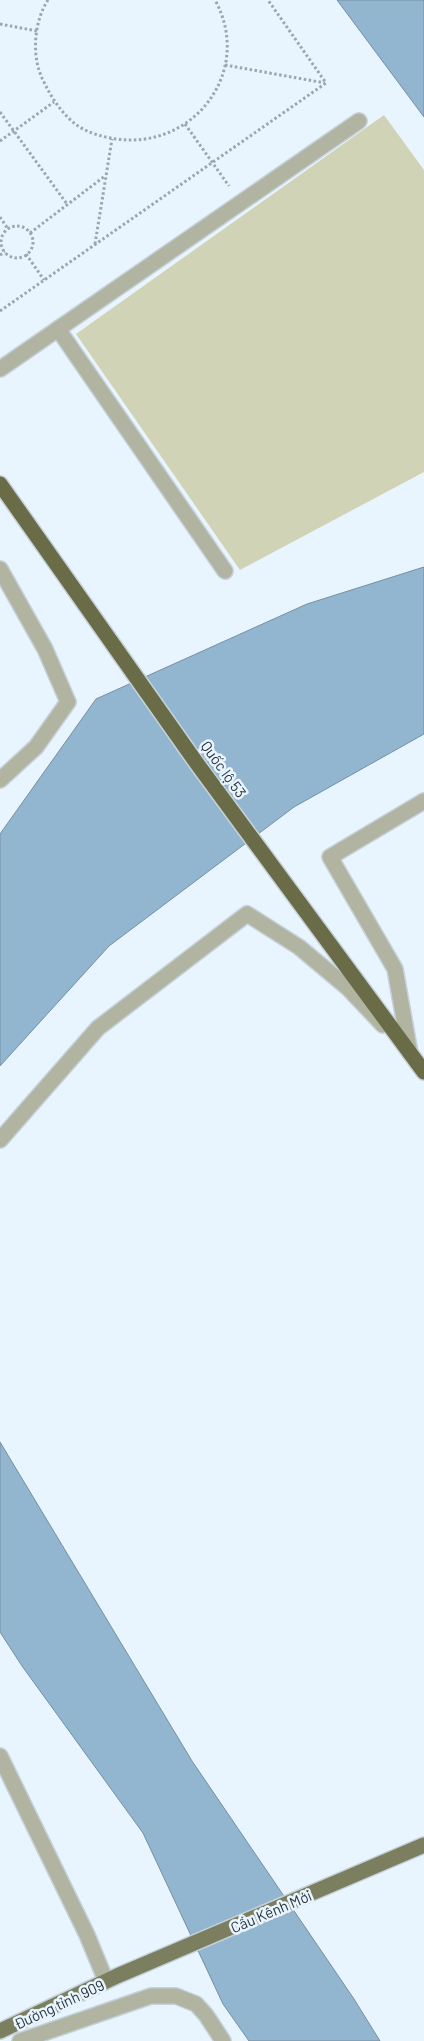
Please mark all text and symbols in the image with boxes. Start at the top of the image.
street label: Quốc lộ 53 [197,737,251,801]
street label: Cầu Kênh Mới [228,1886,314,1936]
street label: Đường tỉnh 909 [11,1975,107,2033]

